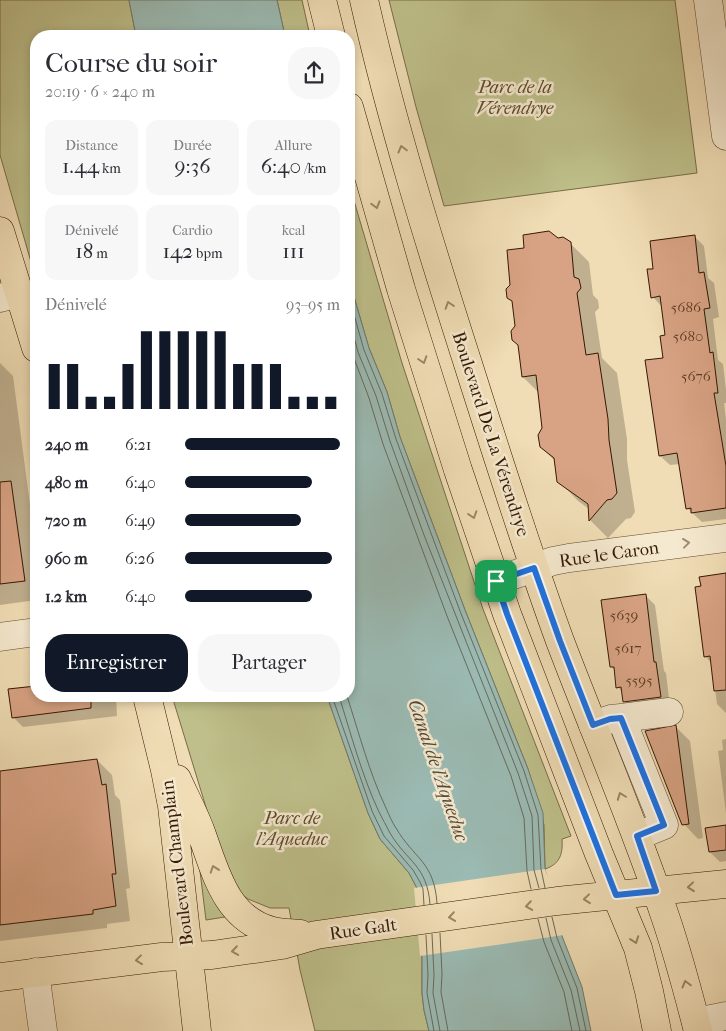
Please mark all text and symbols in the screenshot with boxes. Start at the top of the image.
text: Course du soir [45,46,217,79]
button: share [288,47,340,99]
park label: Parc de la Vérendrye [477,77,554,119]
text: 20:19 · 6 × 240 m [45,82,155,101]
text: Distance [65,137,118,154]
text: Durée [173,137,212,154]
text: Allure [275,137,312,154]
one-way arrow [398,146,408,154]
text: 1.44 [62,154,99,178]
text: 9:36 [174,154,211,178]
text: 6:40 [261,154,301,178]
text: km [99,160,121,177]
text: /km [301,160,326,177]
one-way arrow [370,200,380,208]
text: Dénivelé [65,222,118,239]
text: Cardio [172,222,213,239]
text: kcal [282,222,305,239]
text: 18 [75,239,93,263]
text: 142 [162,239,193,263]
text: 111 [282,239,305,263]
text: m [93,245,108,262]
text: bpm [193,245,223,262]
text: Dénivelé [45,295,107,314]
text: 93–95 m [286,295,340,314]
house number: 5686 [671,298,702,316]
one-way arrow [445,301,455,309]
house number: 5680 [673,327,703,345]
street label: Boulevard De La Vérendrye [447,329,534,539]
one-way arrow [417,356,427,364]
house number: 5676 [681,367,712,385]
text: 240 m [45,435,88,454]
text: 6:21 [125,435,151,454]
text: 480 m [45,473,88,492]
text: 6:40 [125,473,156,492]
one-way arrow [467,510,477,519]
text: 720 m [45,511,86,530]
text: 6:49 [125,511,155,530]
street label: Rue le Caron [558,537,661,572]
one-way arrow [682,538,690,549]
text: 960 m [45,549,88,568]
text: 6:26 [125,549,154,568]
pin [475,560,517,602]
icon: arrive [482,567,510,595]
text: 1.2 km [45,587,87,606]
text: 6:40 [125,587,156,606]
house number: 5639 [610,606,638,624]
button: Enregistrer [45,634,188,692]
button: Partager [198,634,340,692]
house number: 5617 [614,639,642,657]
house number: 5595 [625,671,653,689]
water label: Canal de l'Aqueduc [403,697,473,845]
street label: Boulevard Champlain [157,778,198,947]
one-way arrow [617,792,627,801]
park label: Parc de l'Aqueduc [256,808,329,850]
one-way arrow [210,865,220,873]
one-way arrow [687,881,695,892]
one-way arrow [582,893,590,904]
one-way arrow [524,900,533,910]
one-way arrow [448,911,457,921]
street label: Rue Galt [328,914,399,945]
one-way arrow [629,936,639,944]
one-way arrow [230,945,238,956]
one-way arrow [135,954,143,965]
one-way arrow [681,979,692,988]

